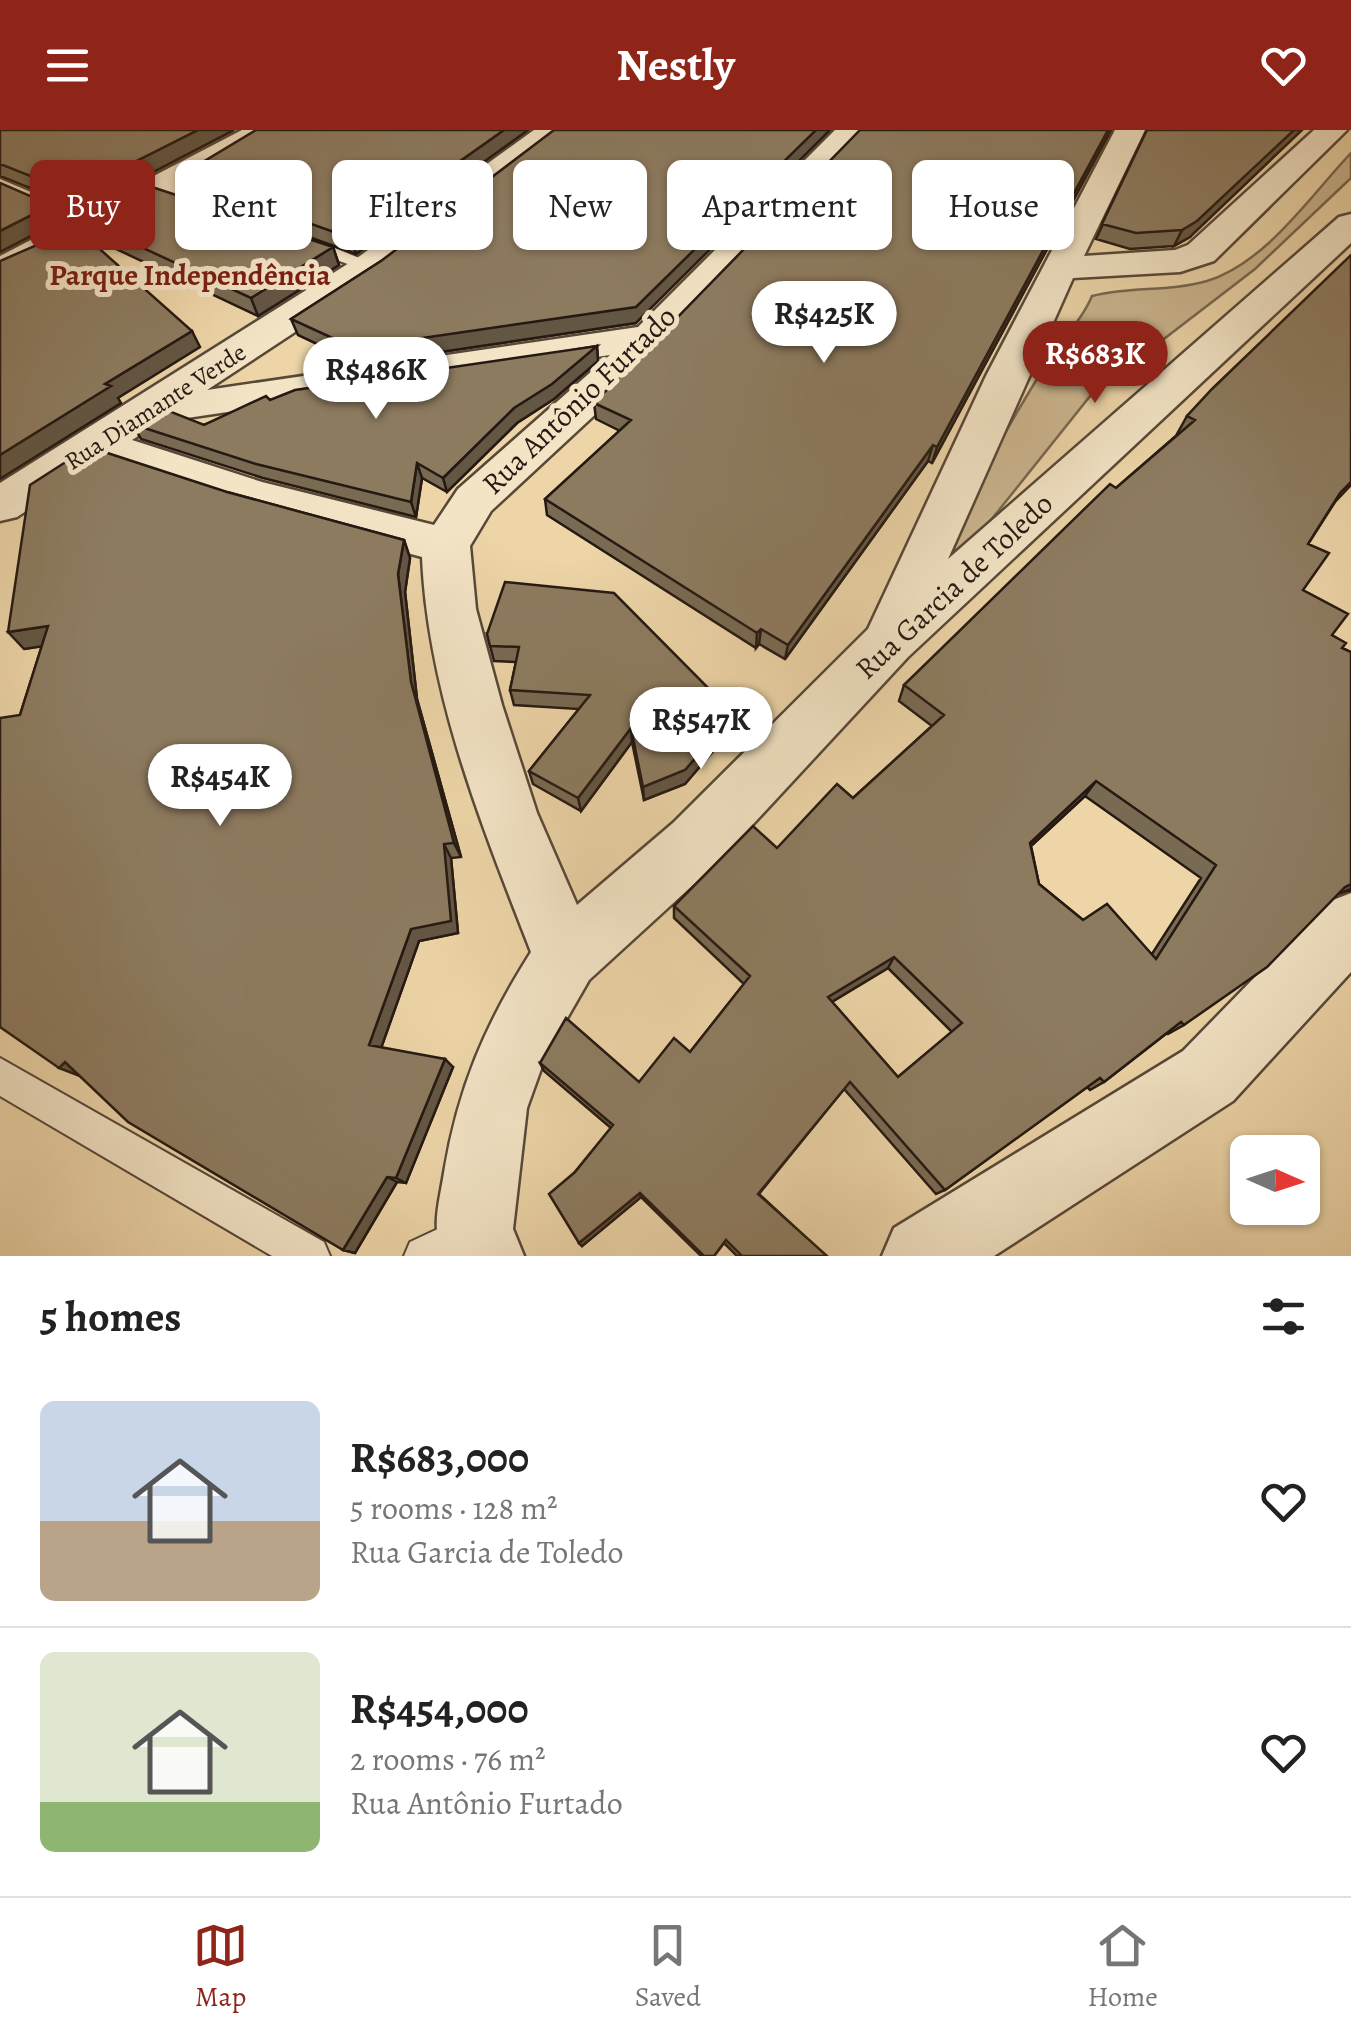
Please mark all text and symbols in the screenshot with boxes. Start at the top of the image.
text: Nestly [616,34,735,96]
icon: menu [40,38,95,93]
icon: heart [1256,38,1311,93]
chip: Buy [30,160,155,250]
chip: Rent [175,160,312,250]
chip: Filters [332,160,493,250]
chip: New [513,160,647,250]
chip: Apartment [667,160,892,250]
chip: House [912,160,1074,250]
district label: Parque Independência [49,255,331,295]
pin: R$425K [743,281,905,366]
text: R$425K [774,291,874,335]
street label: Rua Antônio Furtado [473,297,685,503]
pin: R$683K [1014,321,1176,406]
text: R$683K [1045,331,1145,375]
street label: Rua Diamante Verde [58,335,253,478]
pin: R$486K [295,337,457,422]
text: R$486K [325,347,427,391]
street label: Rua Garcia de Toledo [847,484,1061,688]
pin: R$547K [620,687,782,772]
text: R$547K [652,697,750,741]
pin: R$454K [139,744,301,829]
text: R$454K [170,754,270,798]
north arrow [1230,1135,1320,1225]
map controls [1230,1135,1320,1225]
text: 5 homes [40,1288,181,1345]
icon: filters [1256,1289,1311,1344]
text: R$683,000 [350,1429,529,1486]
icon: home [120,1441,240,1561]
icon: heart [1256,1474,1311,1529]
text: 5 rooms · 128 m² [350,1486,558,1530]
text: Rua Garcia de Toledo [350,1530,623,1574]
text: R$454,000 [350,1680,529,1737]
icon: home [120,1692,240,1812]
icon: heart [1256,1725,1311,1780]
text: 2 rooms · 76 m² [350,1737,546,1781]
text: Rua Antônio Furtado [350,1781,623,1825]
tab: Map [193,1918,248,2016]
tab: Saved [635,1918,701,2016]
tab: Home [1087,1918,1158,2016]

